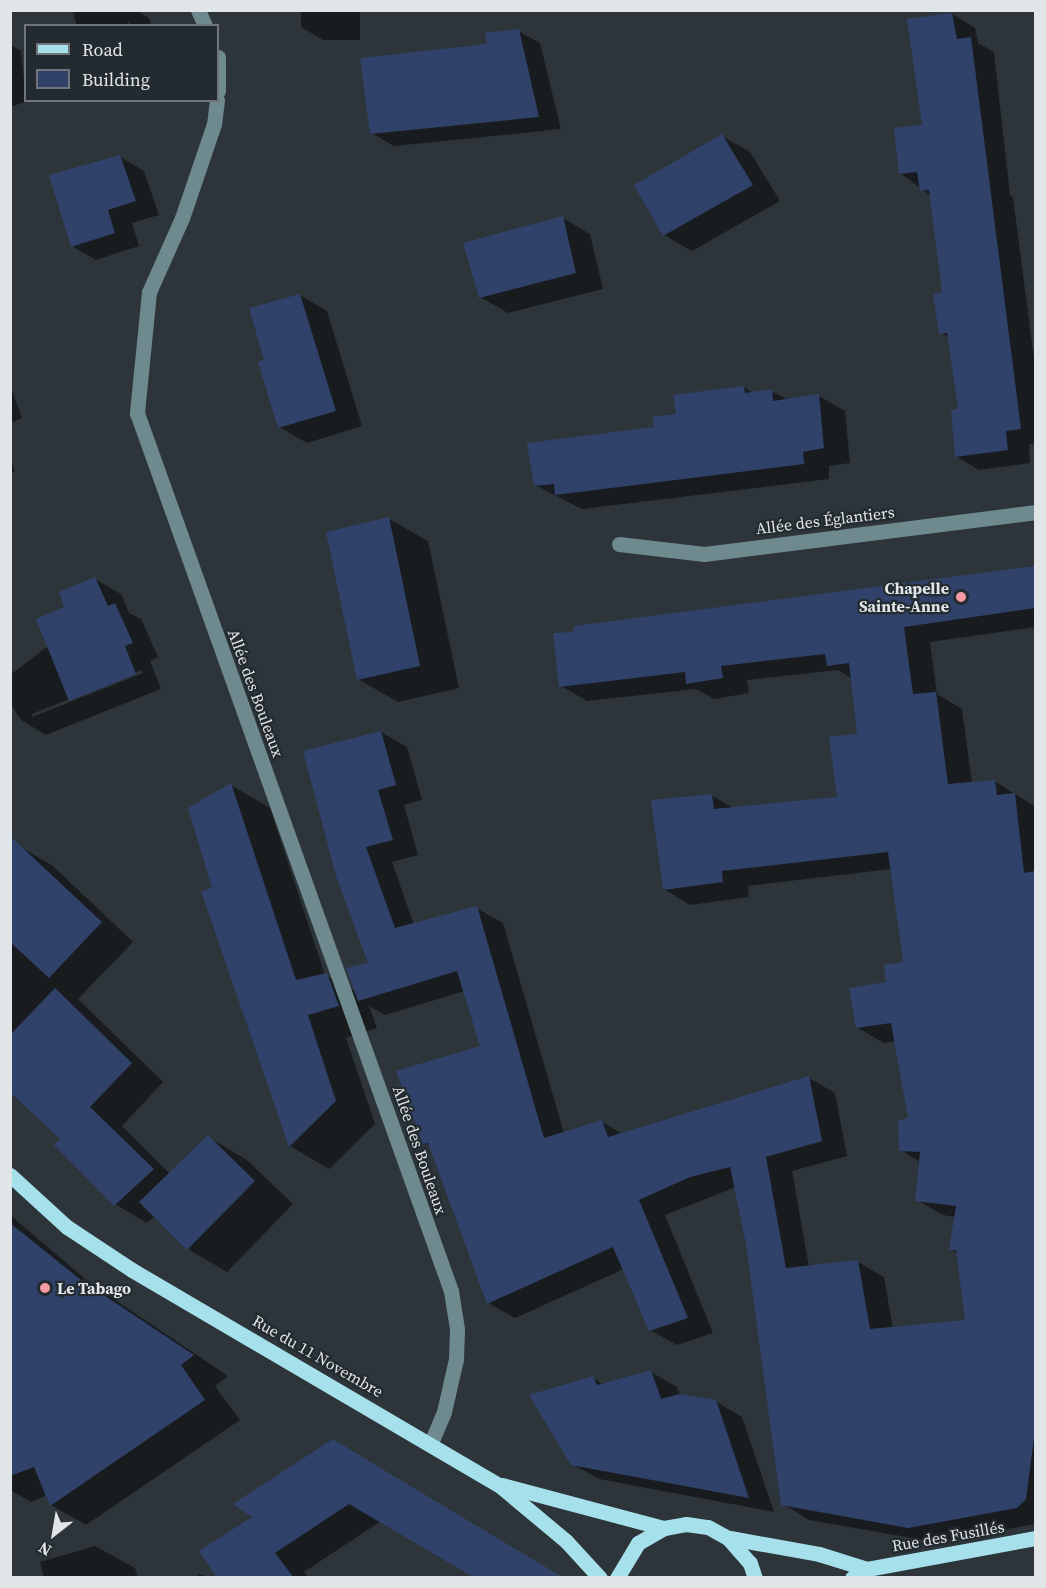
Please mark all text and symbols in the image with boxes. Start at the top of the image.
legend [24,24,219,102]
text: Road [82,37,123,62]
text: Building [82,67,150,92]
street label: Allée des Églantiers [755,502,895,538]
place label: Chapelle Sainte-Anne [859,578,949,616]
marker: Chapelle Sainte-Anne [954,590,968,604]
street label: Allée des Bouleaux [224,626,288,760]
street label: Allée des Bouleaux [389,1083,451,1217]
place label: Le Tabago [57,1278,131,1298]
marker: Le Tabago [38,1281,52,1295]
street label: Rue du 11 Novembre [249,1311,387,1401]
north arrow [24,1504,84,1564]
street label: Rue des Fusillés [890,1517,1006,1555]
text: N [34,1537,55,1562]

